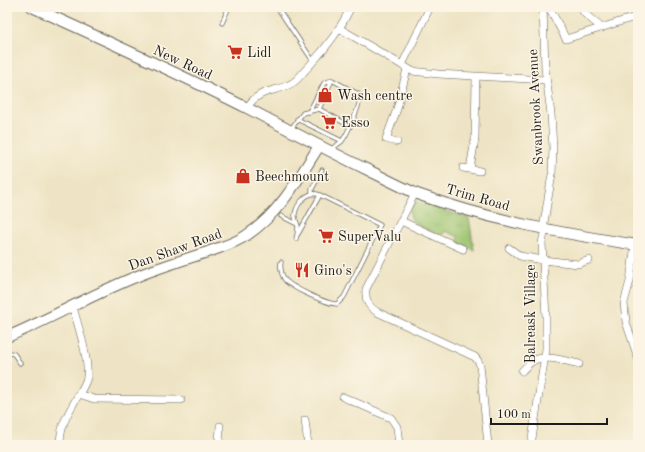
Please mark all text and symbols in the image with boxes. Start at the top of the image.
street label: New Road [151,43,214,83]
supermarket icon: Lidl [226,43,244,61]
place label: Lidl [247,46,271,60]
street label: Swanbrook Avenue [526,49,546,165]
shop icon: Wash centre [316,86,334,104]
place label: Wash centre [337,89,413,103]
supermarket icon: Esso [320,113,338,131]
place label: Esso [341,116,370,130]
shop icon: Beechmount [234,167,252,185]
place label: Beechmount [255,170,329,184]
street label: Trim Road [444,182,511,214]
street label: Dan Shaw Road [127,227,224,273]
supermarket icon: SuperValu [317,227,335,245]
place label: SuperValu [338,230,402,244]
restaurant icon: Gino's [293,261,311,279]
place label: Gino's [314,264,352,278]
street label: Balreask Village [524,264,538,364]
scale bar [491,400,607,426]
text: 100 m [497,409,531,421]

